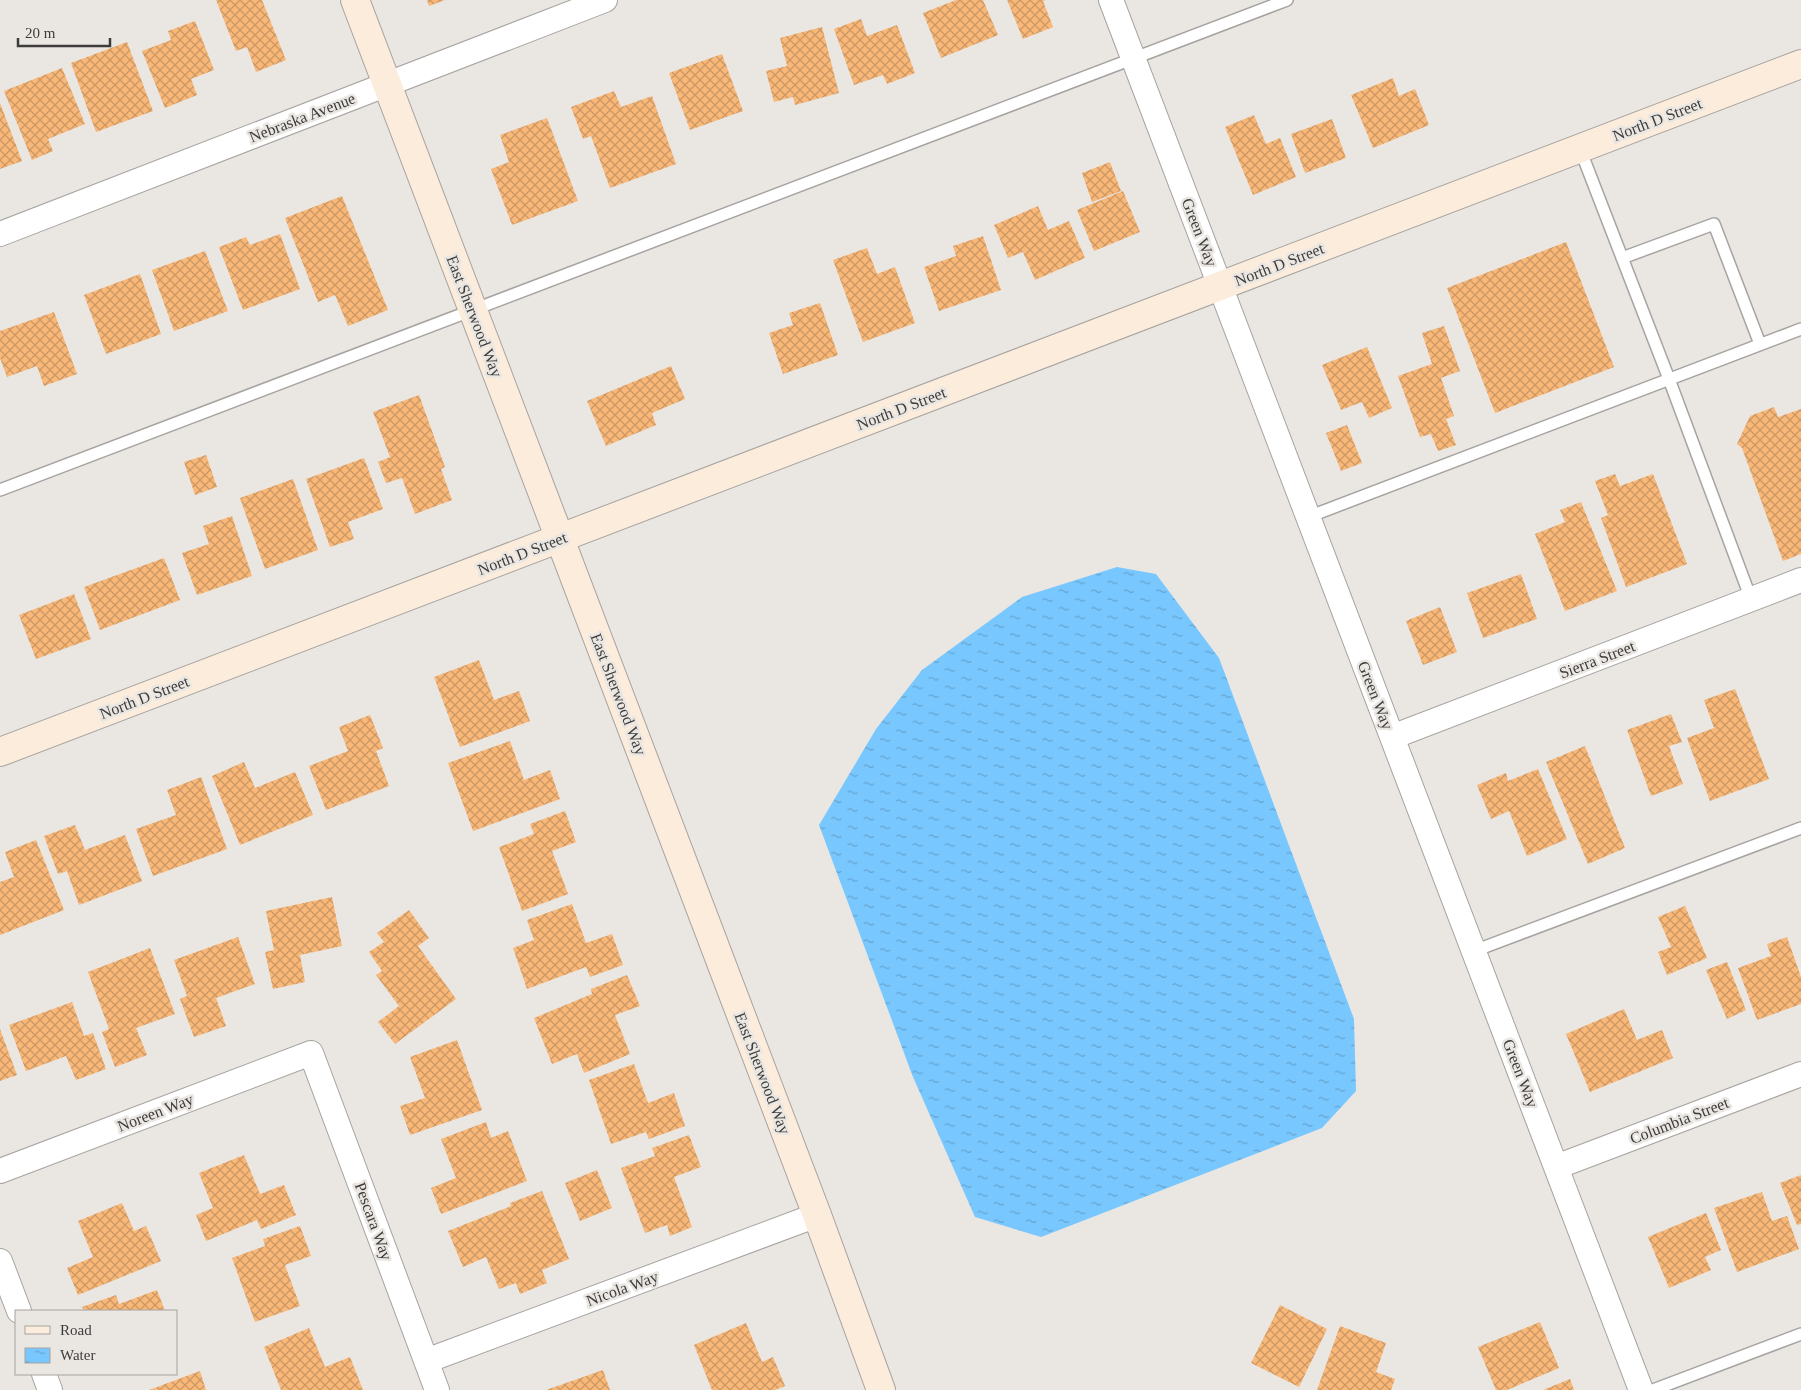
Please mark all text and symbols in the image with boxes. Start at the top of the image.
scale bar [18,15,110,47]
text: 20 m [25,25,56,41]
street label: Nebraska Avenue [247,89,358,145]
street label: North D Street [1610,94,1705,144]
street label: Green Way [1178,196,1220,269]
street label: North D Street [1232,239,1327,289]
street label: East Sherwood Way [443,253,506,380]
street label: North D Street [854,383,949,433]
street label: North D Street [475,528,570,578]
street label: East Sherwood Way [587,631,650,758]
street label: Sierra Street [1557,637,1638,682]
street label: Green Way [1354,659,1396,732]
street label: North D Street [97,672,192,722]
street label: East Sherwood Way [731,1010,794,1137]
street label: Green Way [1499,1037,1541,1110]
street label: Noreen Way [115,1090,196,1136]
street label: Columbia Street [1627,1094,1731,1147]
street label: Pescara Way [351,1180,395,1263]
street label: Nicola Way [584,1268,661,1310]
legend [15,1310,178,1375]
text: Road [60,1322,92,1338]
text: Water [60,1347,95,1363]

